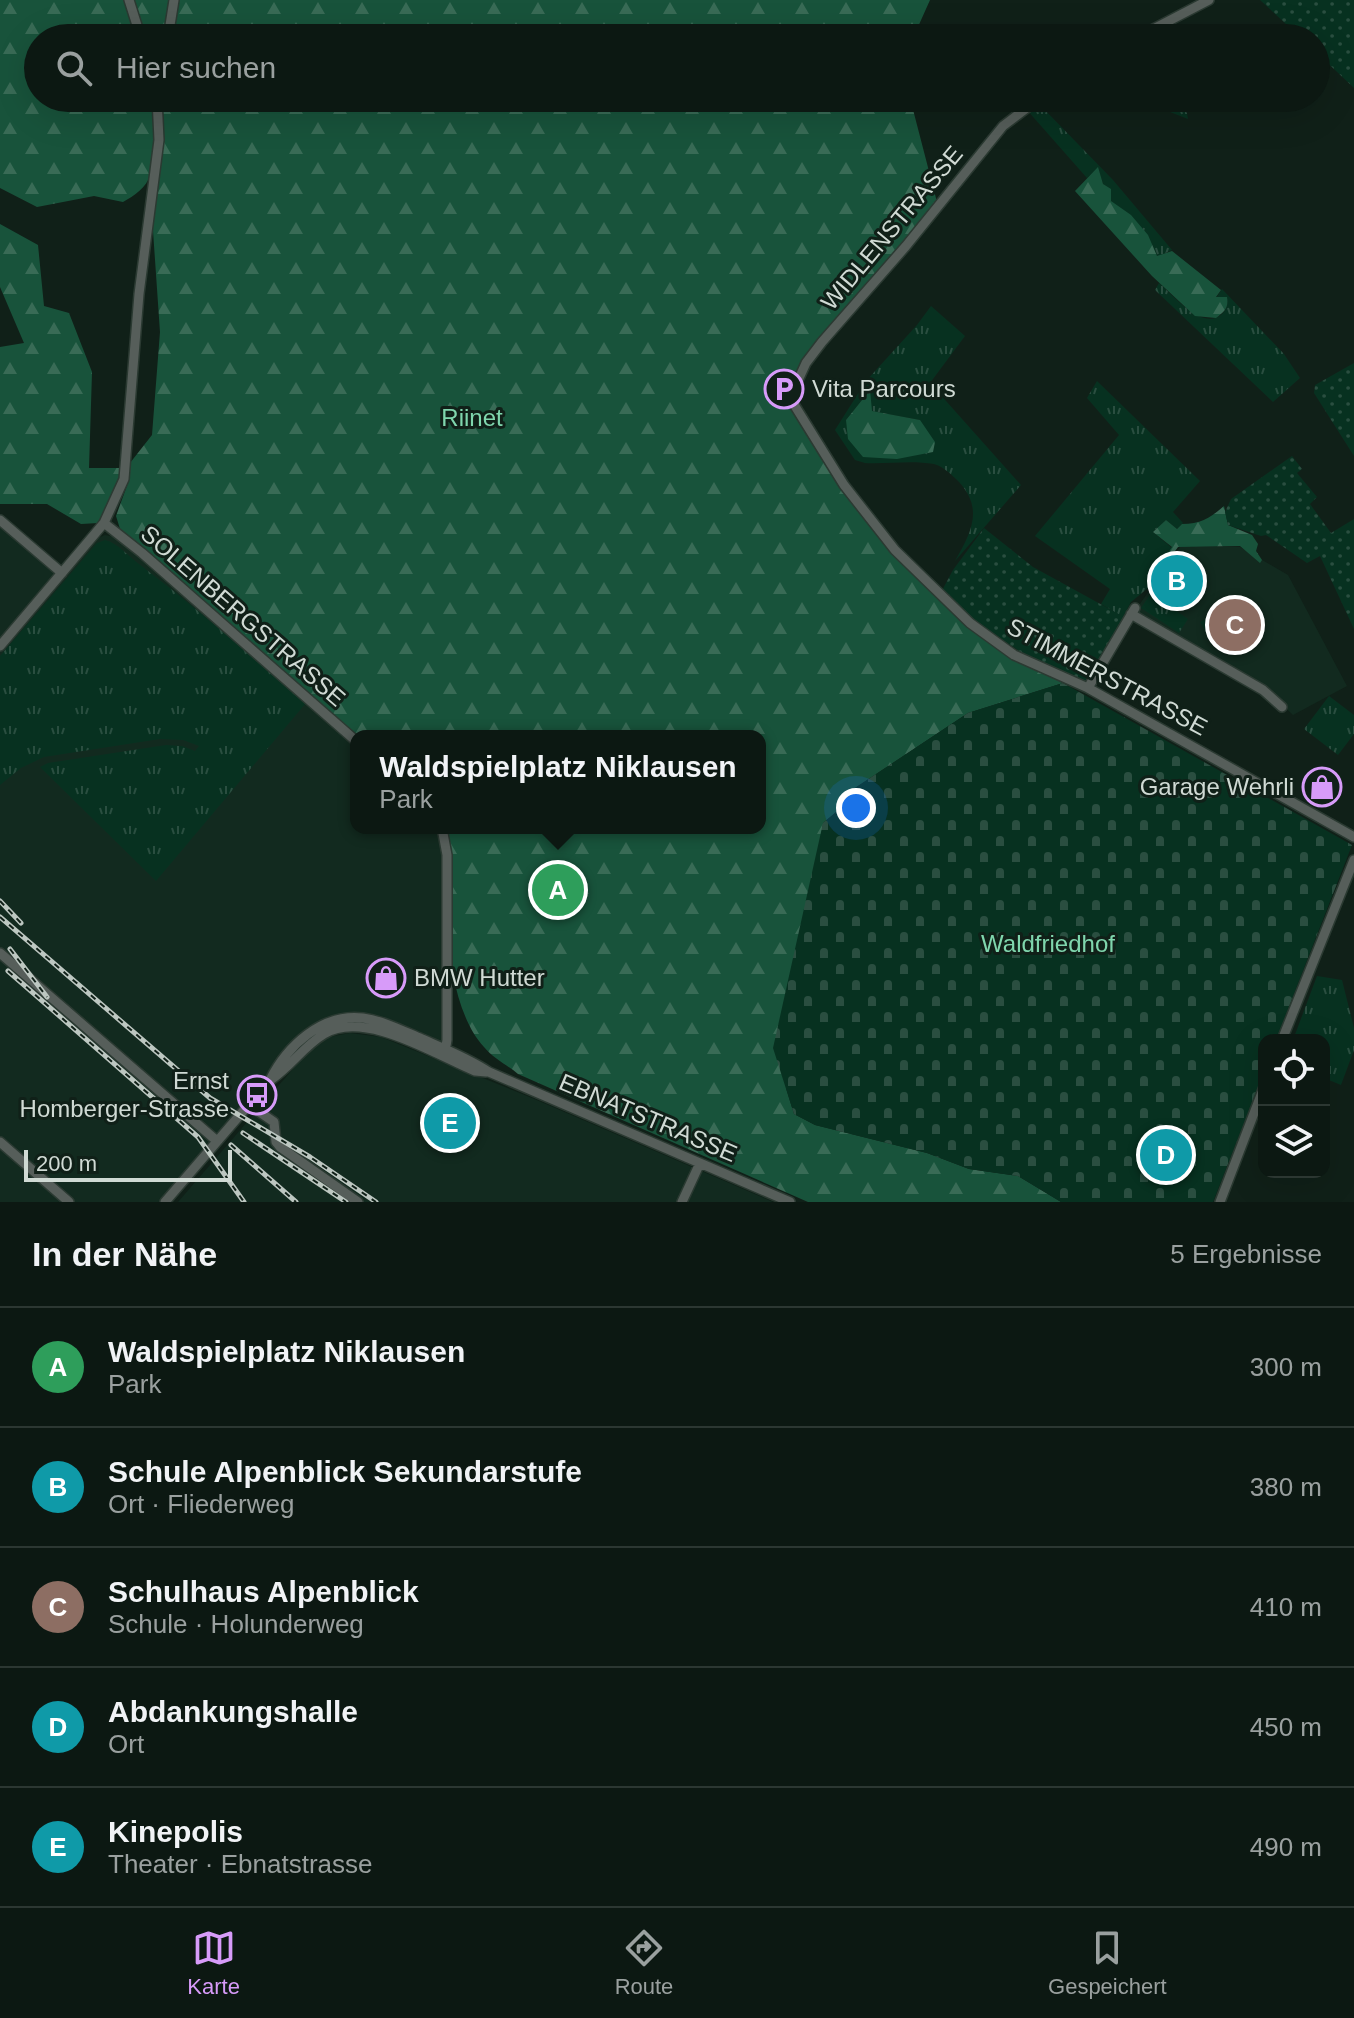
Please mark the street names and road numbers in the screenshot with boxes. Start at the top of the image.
street label: WIDLENSTRASSE [815,140,968,315]
street label: SOLENBERGSTRASSE [136,520,351,712]
street label: STIMMERSTRASSE [1003,612,1212,741]
street label: EBNATSTRASSE [555,1068,741,1167]

